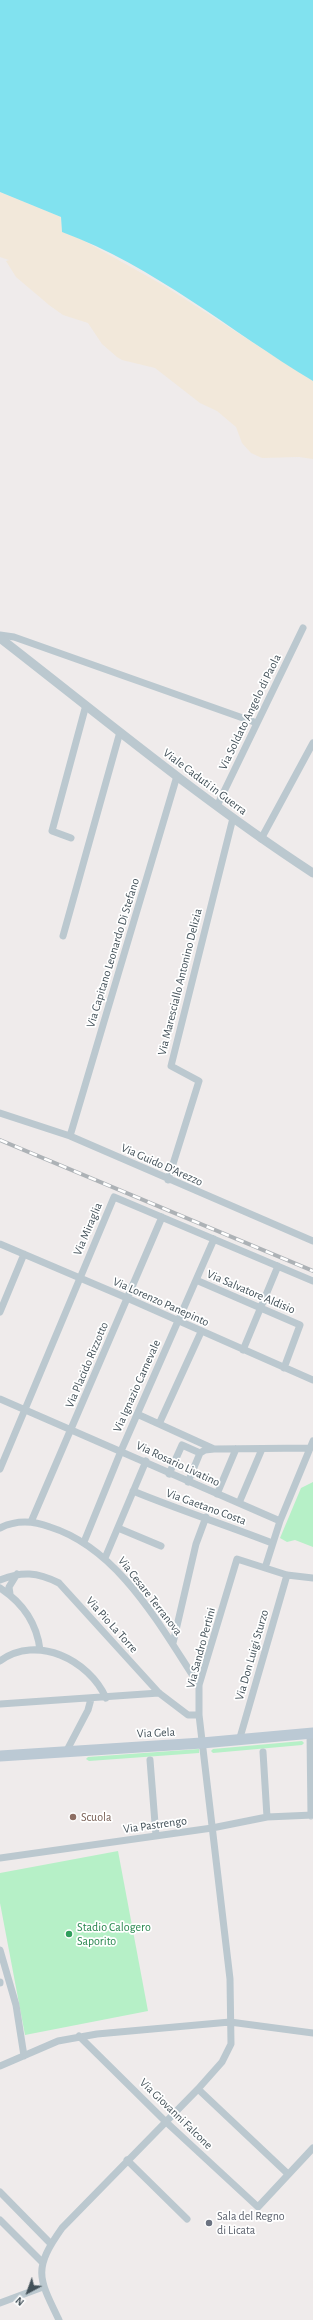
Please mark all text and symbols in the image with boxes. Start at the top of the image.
street label: Via Soldato Angelo di Paola [216,652,284,772]
street label: Viale Caduti in Guerra [160,746,250,818]
street label: Via Capitano Leonardo Di Stefano [83,877,143,1029]
street label: Via Maresciallo Antonino Delizia [155,907,205,1057]
street label: Via Guido D'Arezzo [119,1141,205,1189]
street label: Via Miraglia [70,1200,106,1258]
street label: Via Salvatore Aldisio [205,1267,297,1317]
street label: Via Lorenzo Panepinto [111,1274,211,1330]
street label: Via Placido Rizzotto [62,1320,112,1410]
street label: Via Ignazio Carnevale [110,1338,164,1434]
street label: Via Rosario Livatino [134,1438,222,1490]
street label: Via Gaetano Costa [164,1486,248,1528]
street label: Via Cesare Terranova [115,1554,185,1638]
street label: Via Pio La Torre [83,1594,141,1656]
street label: Via Sandro Pertini [183,1606,219,1690]
street label: Via Don Luigi Sturzo [232,1608,272,1702]
street label: Via Gela [137,1725,175,1741]
place label: Scuola [81,1810,112,1824]
marker: Scuola [68,1812,78,1822]
street label: Via Pastrengo [122,1813,188,1837]
place label: Stadio Calogero Saporito [77,1920,151,1948]
marker: Stadio Calogero Saporito [64,1929,74,1939]
street label: Via Giovanni Falcone [136,2075,216,2153]
place label: Sala del Regno di Licata [217,2209,285,2237]
marker: Sala del Regno di Licata [204,2218,214,2228]
north arrow [8,2272,48,2312]
text: N [13,2295,26,2308]

